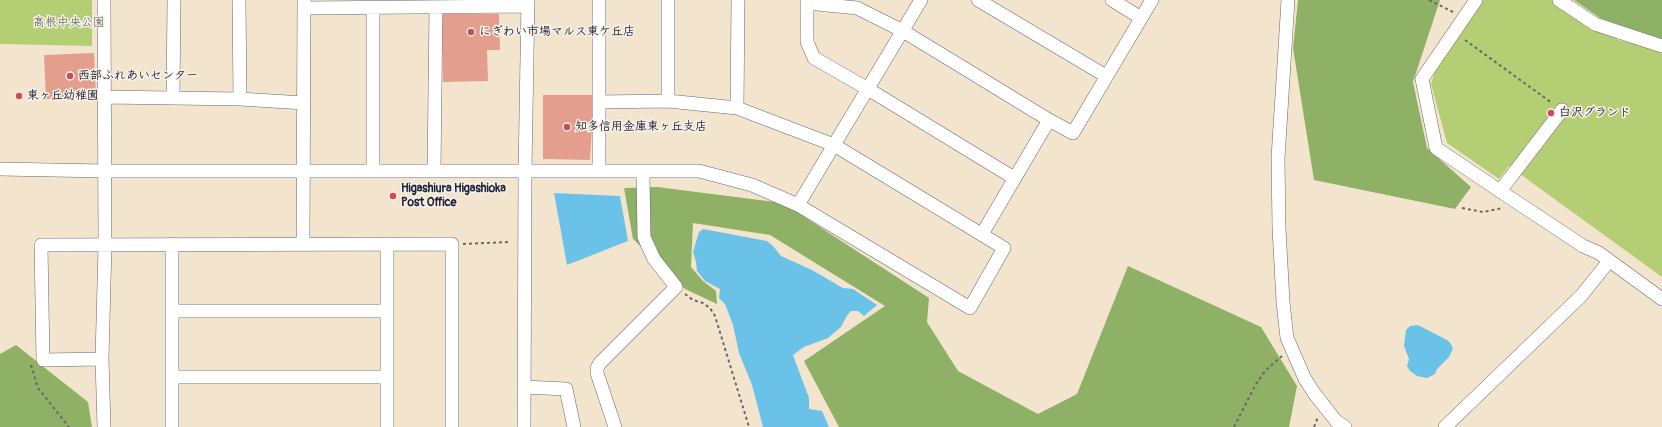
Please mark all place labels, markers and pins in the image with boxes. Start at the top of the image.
place label: にぎわい市場マルス東ケ丘店 [479,25,635,39]
marker: にぎわい市場マルス東ケ丘店 [466,27,476,37]
place label: 西部ふれあいセンター [78,69,198,83]
marker: 西部ふれあいセンター [65,71,75,81]
place label: 東ヶ丘幼稚園 [27,89,99,103]
marker: 東ヶ丘幼稚園 [14,91,24,101]
place label: 白沢グランド [1559,106,1631,120]
marker: 白沢グランド [1546,108,1556,118]
place label: 知多信用金庫東ヶ丘支店 [575,120,707,134]
marker: 知多信用金庫東ヶ丘支店 [562,122,572,132]
place label: Higashiura Higashioka Post Office [401,182,506,210]
marker: Higashiura Higashioka Post Office [388,191,398,201]

